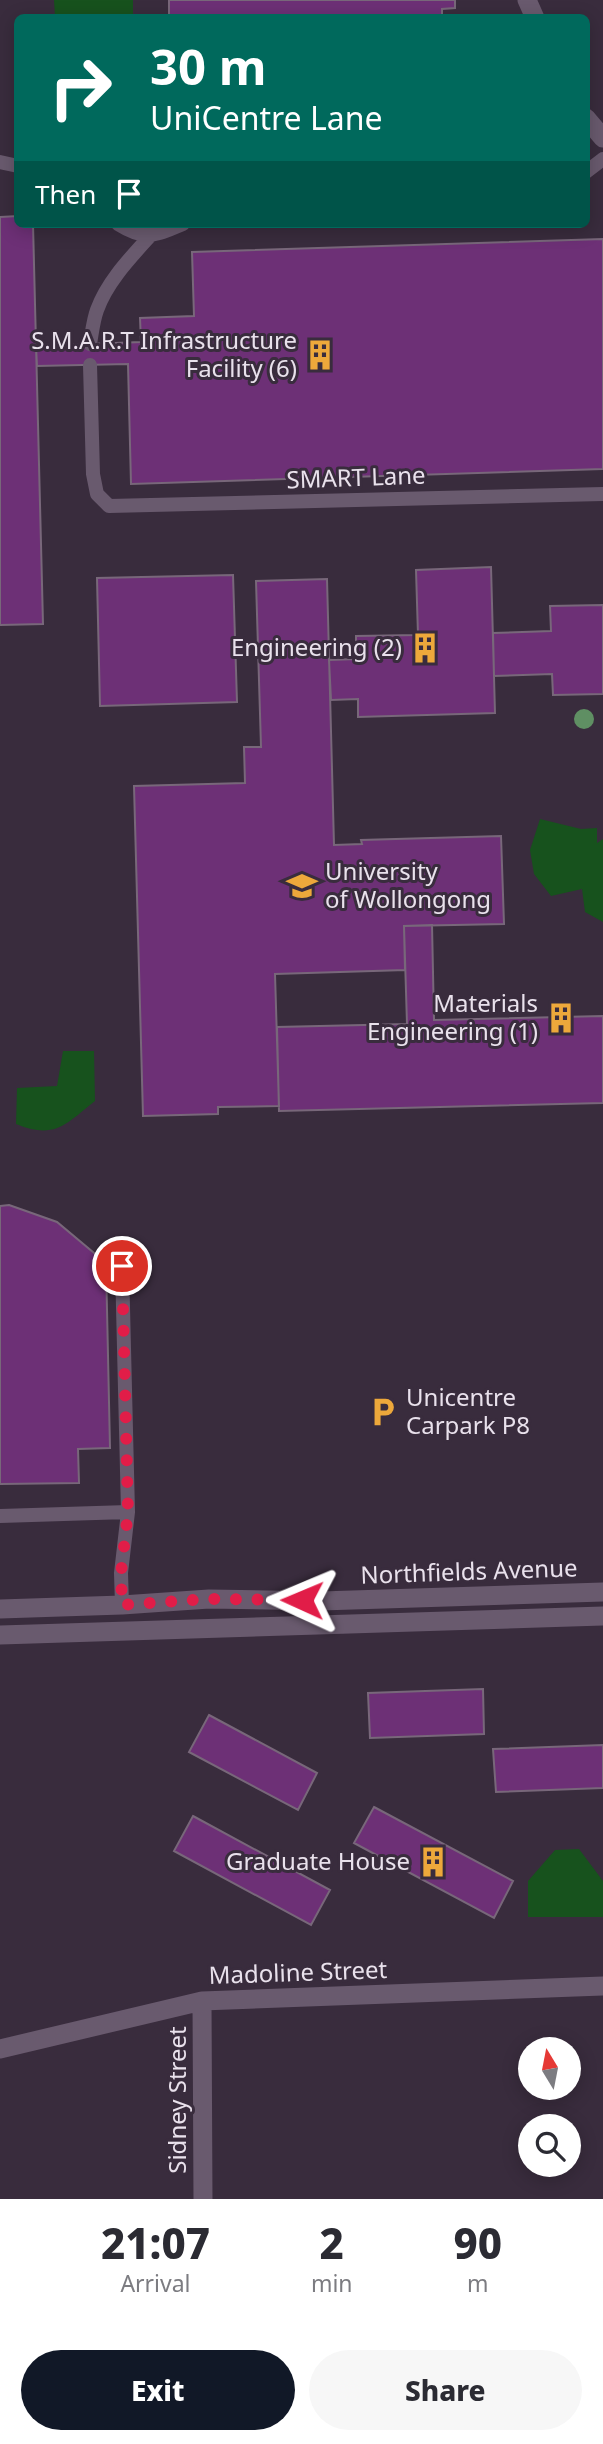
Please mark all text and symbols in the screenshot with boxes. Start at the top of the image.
text: 30 m [150,33,267,99]
icon: right [35,42,126,133]
text: UniCentre Lane [150,96,383,139]
icon: arrive [110,175,148,213]
text: Then [35,176,96,212]
place label: S.M.A.R.T Infrastructure Facility (6) [31,323,297,384]
building icon: S.M.A.R.T Infrastructure Facility (6) [303,338,337,372]
street label: SMART Lane [286,458,426,495]
place label: Engineering (2) [231,630,402,663]
building icon: Engineering (2) [408,631,442,665]
place label: University of Wollongong [325,854,491,915]
school or university icon: University of Wollongong [285,869,319,903]
place label: Materials Engineering (1) [367,986,538,1047]
building icon: Materials Engineering (1) [544,1001,578,1035]
pin [92,1236,152,1296]
icon: arrive [103,1247,141,1285]
place label: Unicentre Carpark P8 [406,1380,530,1441]
parking icon: Unicentre Carpark P8 [366,1395,400,1429]
street label: Northfields Avenue [360,1550,578,1591]
position arrow [265,1563,339,1637]
place label: Graduate House [226,1844,410,1877]
building icon: Graduate House [416,1845,450,1879]
street label: Madoline Street [208,1952,388,1991]
street label: Sidney Street [160,2026,193,2174]
north arrow [518,2037,581,2100]
map controls [518,2037,581,2177]
button: search [518,2114,581,2177]
text: 21:07 [101,2214,210,2271]
text: 2 [320,2214,344,2271]
text: 90 [454,2214,502,2271]
text: Arrival [120,2267,191,2299]
text: min [311,2267,353,2299]
text: m [467,2267,489,2299]
button: Exit [21,2350,295,2430]
button: Share [309,2350,582,2430]

